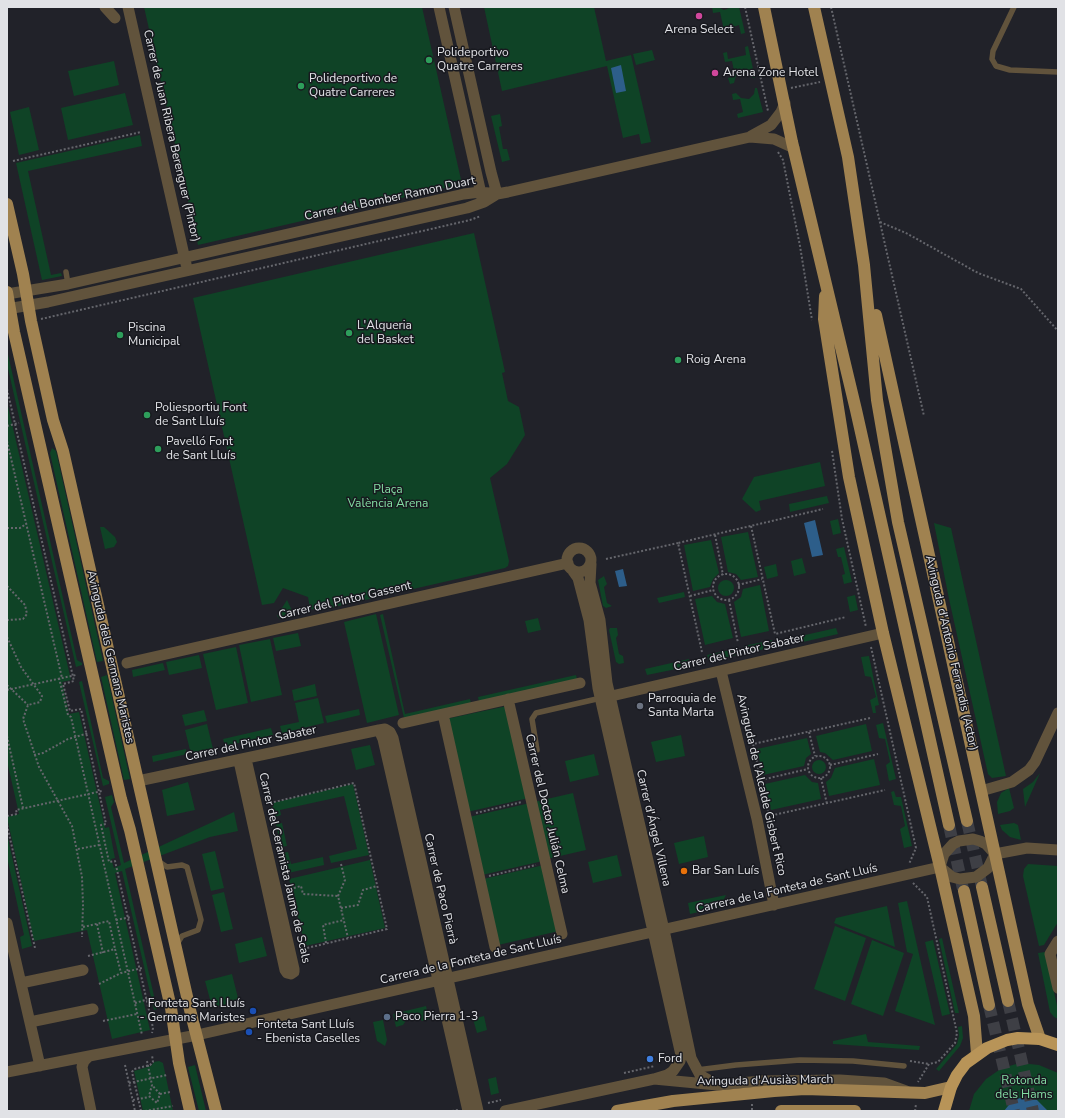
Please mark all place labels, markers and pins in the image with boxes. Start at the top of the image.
marker: Arena Select [694,11,704,21]
place label: Arena Select [664,23,734,37]
place label: Polideportivo Quatre Carreres [437,46,523,74]
marker: Polideportivo Quatre Carreres [424,55,434,65]
place label: Arena Zone Hotel [723,66,818,80]
marker: Arena Zone Hotel [710,68,720,78]
place label: Polideportivo de Quatre Carreres [309,72,397,100]
marker: Polideportivo de Quatre Carreres [296,81,306,91]
place label: L'Alqueria del Basket [357,319,414,347]
place label: Piscina Municipal [128,321,180,349]
marker: L'Alqueria del Basket [344,328,354,338]
marker: Piscina Municipal [115,330,125,340]
place label: Roig Arena [686,353,746,367]
marker: Roig Arena [673,355,683,365]
place label: Poliesportiu Font de Sant Lluís [155,401,247,429]
marker: Poliesportiu Font de Sant Lluís [142,410,152,420]
place label: Pavelló Font de Sant Lluís [166,435,236,463]
marker: Pavelló Font de Sant Lluís [153,444,163,454]
place label: Parroquia de Santa Marta [648,692,716,720]
marker: Parroquia de Santa Marta [635,701,645,711]
place label: Bar San Luís [692,864,759,878]
marker: Bar San Luís [679,866,689,876]
place label: Fonteta Sant Lluís - Germans Maristes [139,997,245,1025]
marker: Fonteta Sant Lluís - Germans Maristes [248,1006,258,1016]
place label: Paco Pierra 1-3 [395,1010,478,1024]
marker: Paco Pierra 1-3 [382,1012,392,1022]
place label: Fonteta Sant Lluís - Ebenista Caselles [257,1018,360,1046]
marker: Fonteta Sant Lluís - Ebenista Caselles [244,1027,254,1037]
place label: Ford [658,1052,682,1066]
marker: Ford [645,1054,655,1064]

